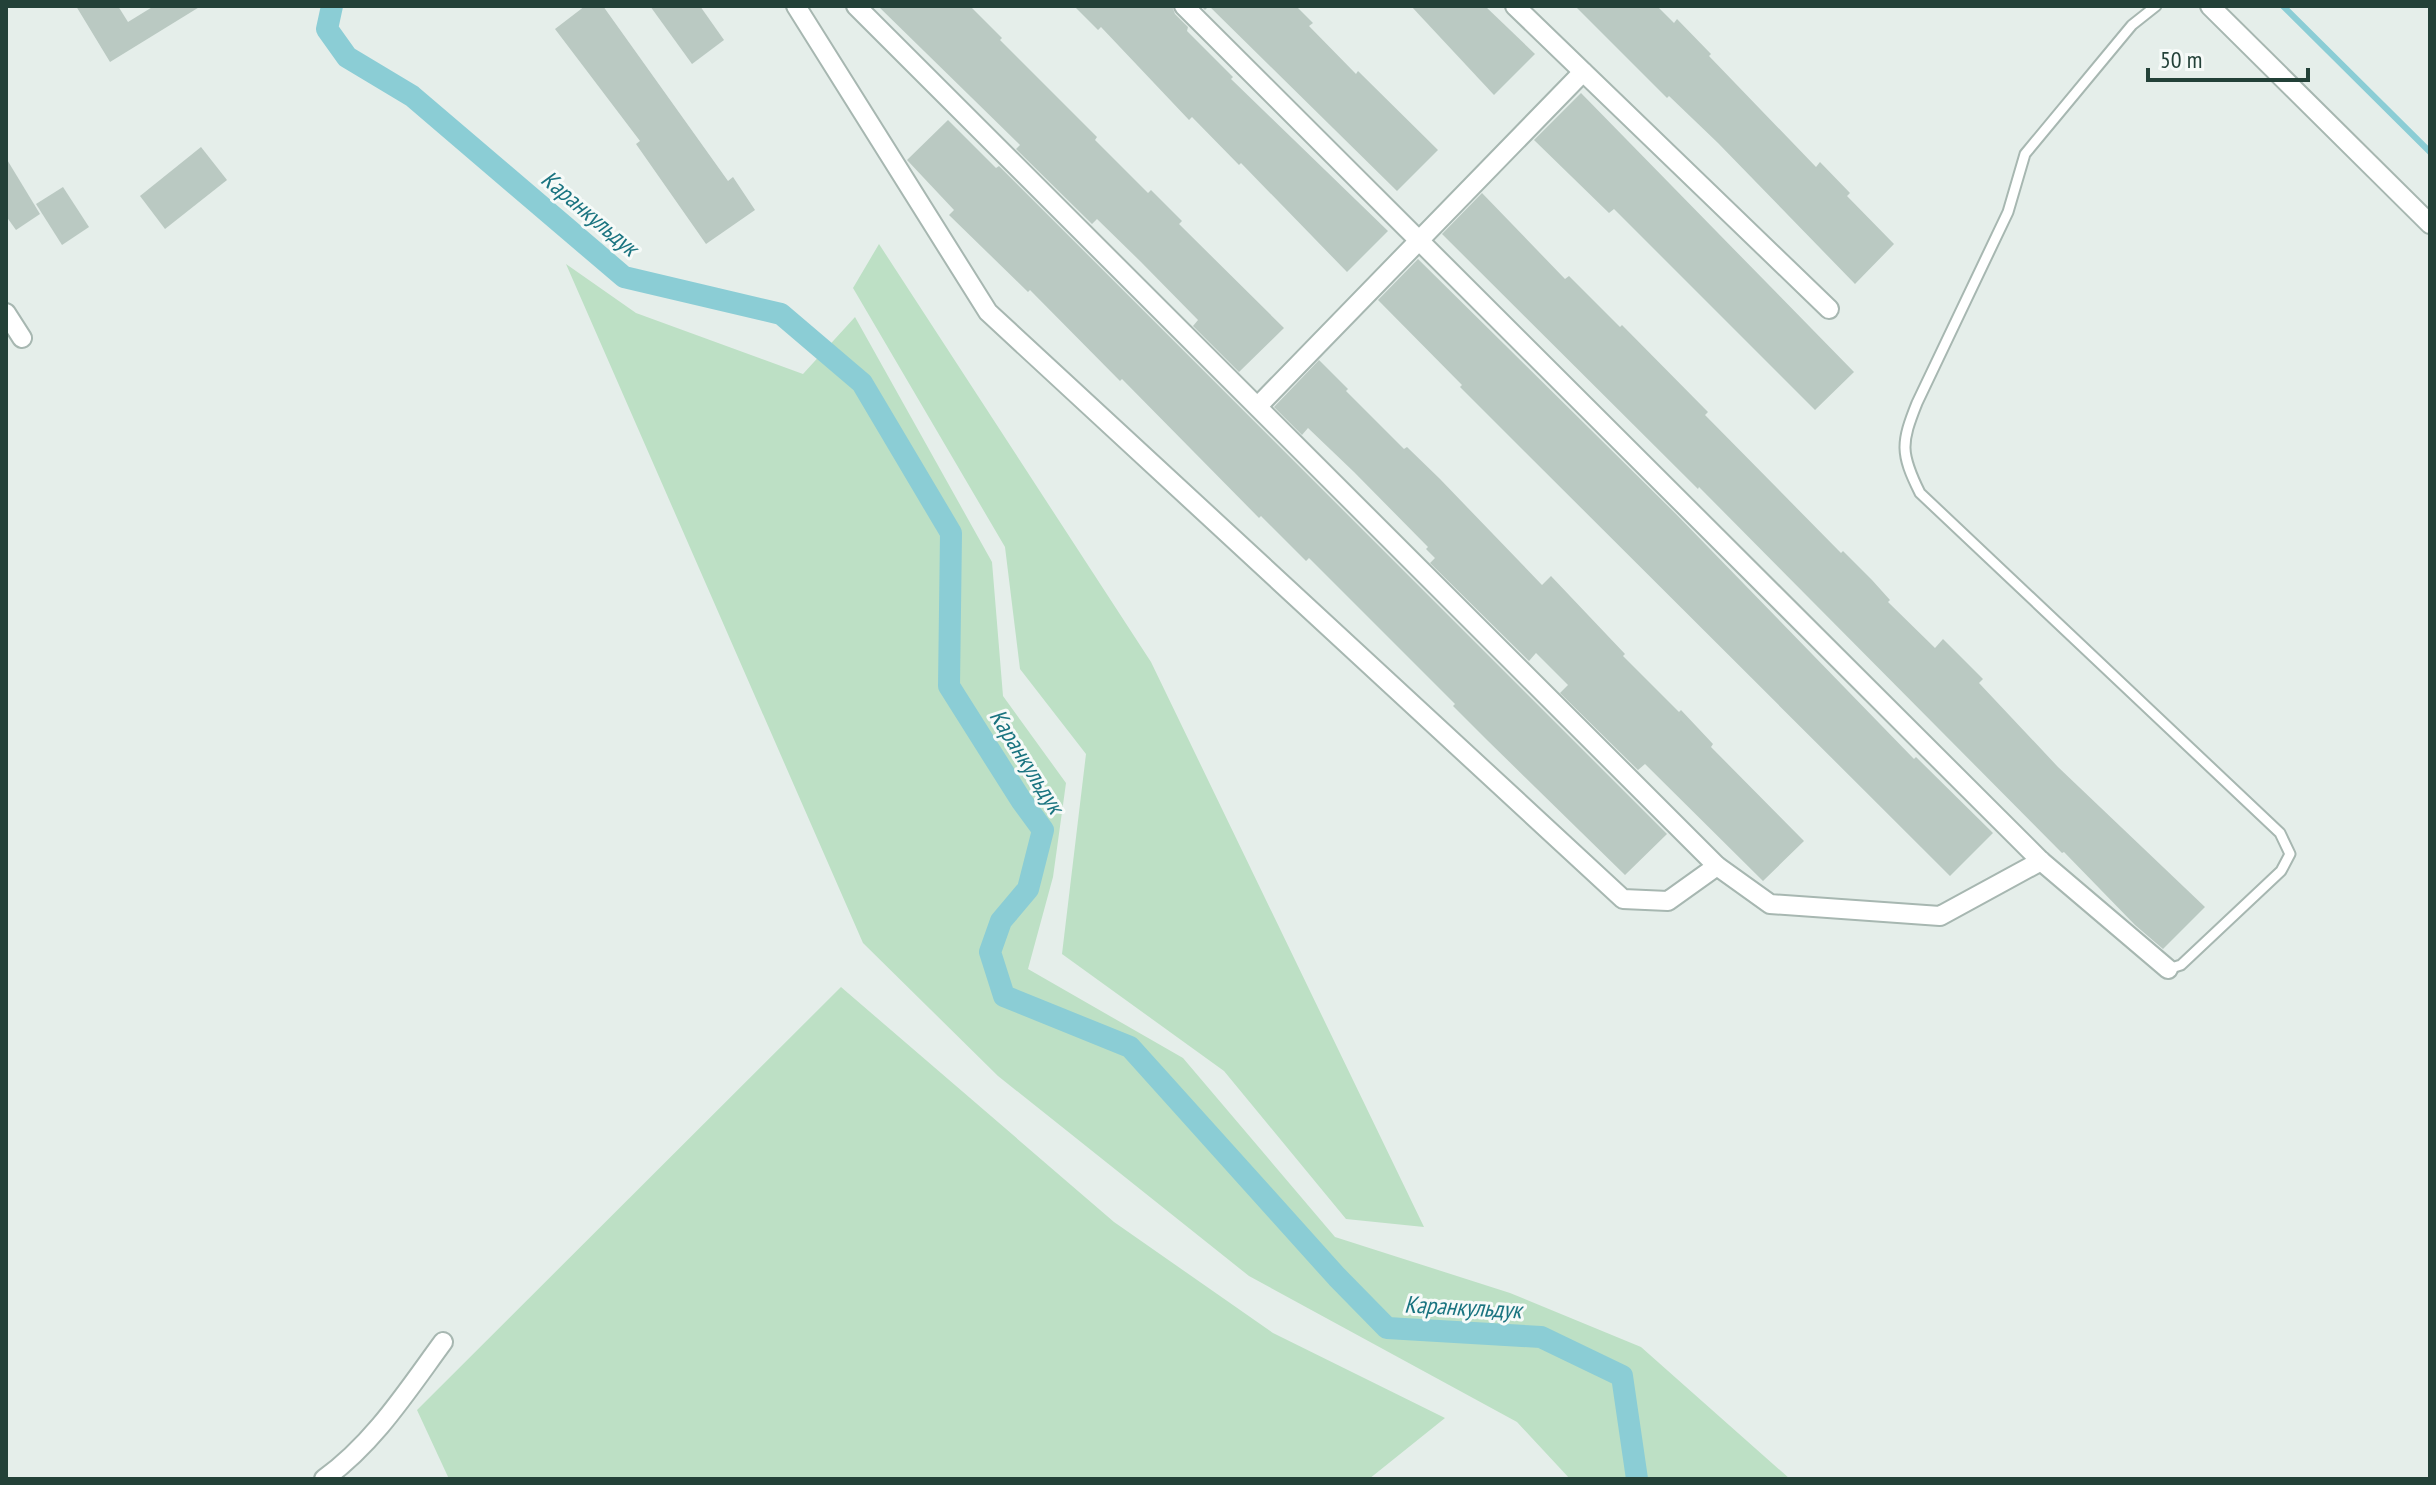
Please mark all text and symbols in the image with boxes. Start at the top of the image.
scale bar [2148,32,2308,82]
text: 50 m [2160,44,2202,75]
water label: Каранкульдук [535,163,647,264]
water label: Каранкульдук [983,703,1073,821]
water label: Каранкульдук [1404,1288,1525,1326]

